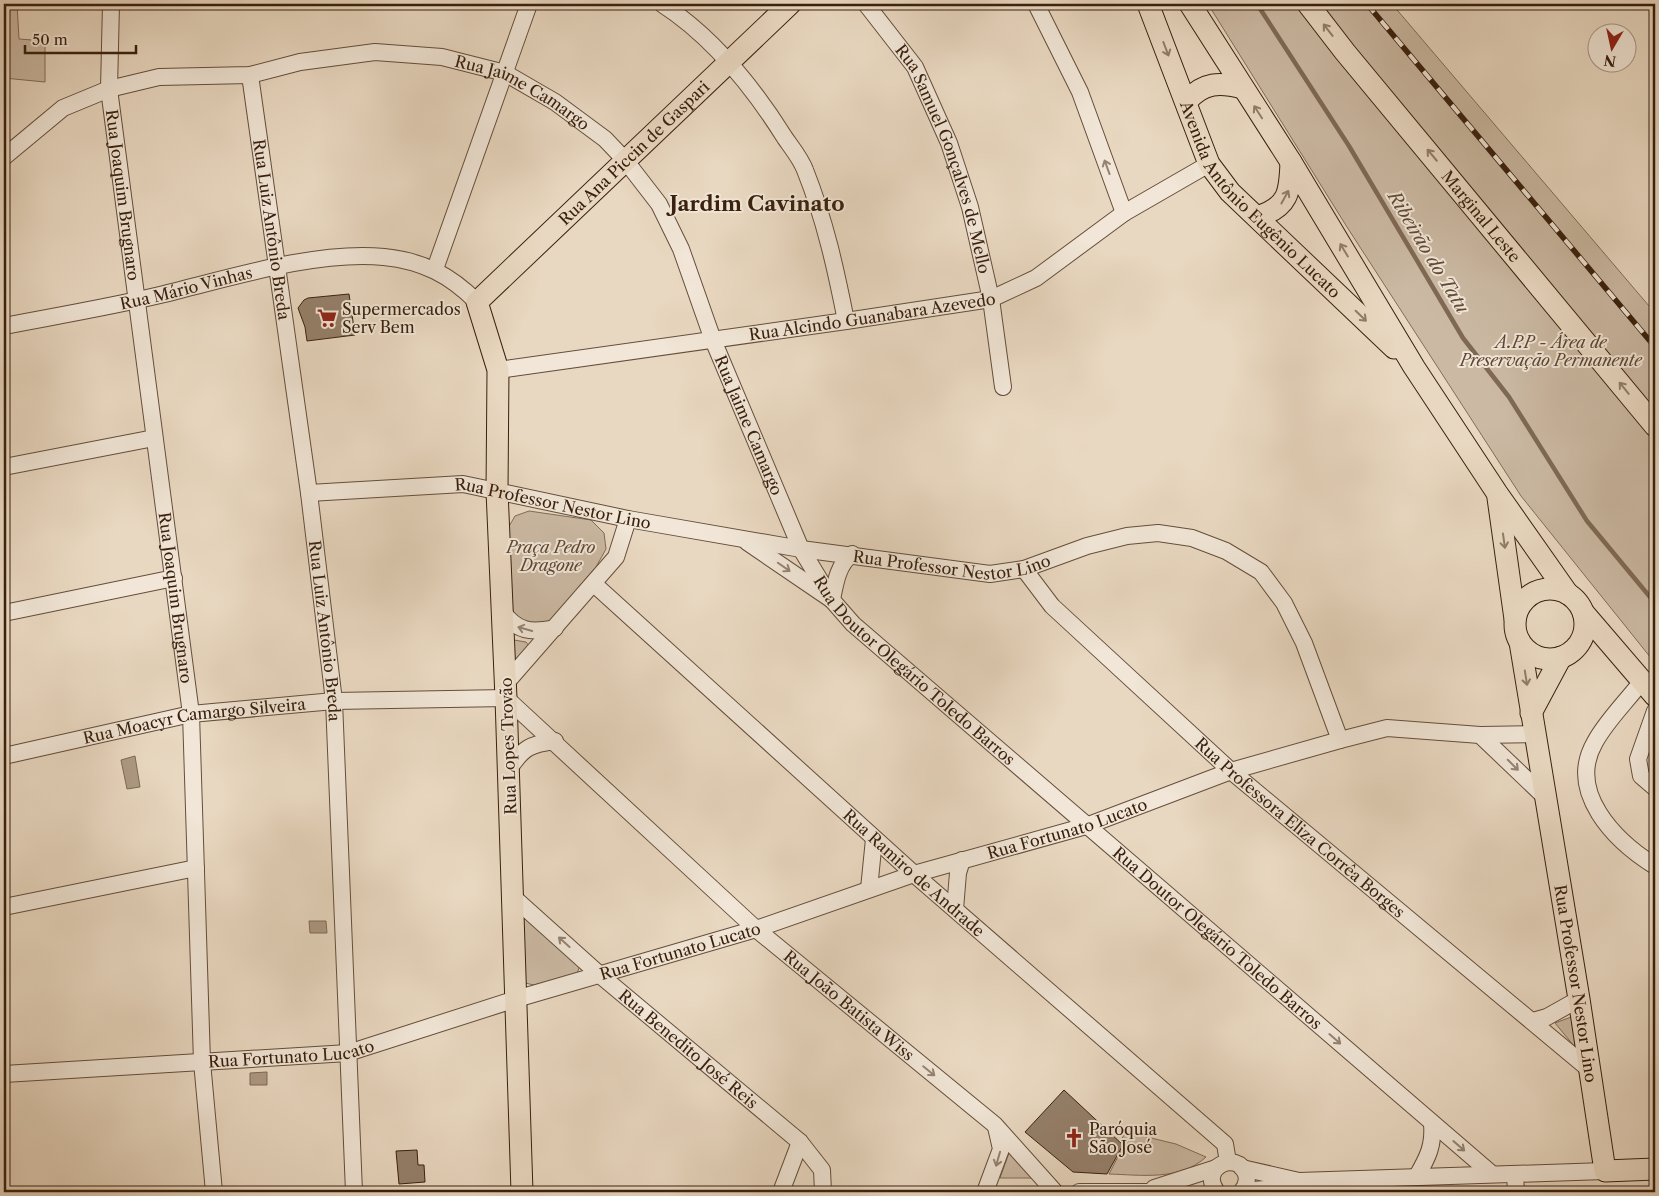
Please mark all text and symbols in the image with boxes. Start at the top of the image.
scale bar [25,22,136,54]
north arrow [1586,22,1636,72]
one-way arrow [1323,24,1334,37]
text: 50 m [32,30,68,49]
street label: Rua Samuel Gonçalves de Mello [891,40,995,276]
one-way arrow [1162,41,1172,56]
street label: Rua Jaime Camargo [453,51,594,134]
text: N [1603,51,1617,71]
street label: Rua Ana Piccin de Gaspari [554,76,713,229]
street label: Avenida Antônio Eugênio Lucato [1176,97,1345,302]
one-way arrow [1253,105,1263,119]
street label: Rua Joaquim Brugnaro [102,108,144,282]
street label: Rua Luiz Antônio Breda [249,138,295,322]
one-way arrow [1426,149,1437,162]
one-way arrow [1102,160,1111,176]
street label: Marginal Leste [1437,166,1525,266]
water label: Ribeirão do Tatu [1382,185,1473,318]
one-way arrow [1280,189,1290,204]
district label: Jardim Cavinato [665,191,845,216]
one-way arrow [1338,243,1348,257]
street label: Rua Mário Vinhas [118,262,254,314]
street label: Rua Alcindo Guanabara Azevedo [748,288,997,345]
place label: Supermercados Serv Bem [342,299,461,337]
supermarket icon: Supermercados Serv Bem [316,307,338,329]
one-way arrow [1354,310,1367,322]
park label: A.P.P - Área de Preservação Permanente [1458,332,1643,370]
street label: Rua Jaime Camargo [711,352,787,498]
one-way arrow [1619,382,1630,395]
street label: Rua Professor Nestor Lino [454,474,653,533]
street label: Rua Joaquim Brugnaro [155,511,197,685]
one-way arrow [1499,533,1509,549]
park label: Praça Pedro Dragone [505,537,596,575]
street label: Rua Luiz Antônio Breda [305,539,345,722]
street label: Rua Professor Nestor Lino [852,546,1053,584]
one-way arrow [776,562,790,572]
street label: Rua Doutor Olegário Toledo Barros [810,572,1019,769]
one-way arrow [518,623,534,633]
one-way arrow [1521,669,1531,685]
street label: Rua Lopes Trovão [496,677,520,815]
street label: Rua Moacyr Camargo Silveira [81,694,307,748]
street label: Rua Professora Eliza Corrêa Borges [1191,733,1409,922]
one-way arrow [1507,759,1519,772]
street label: Rua Fortunato Lucato [985,794,1150,863]
street label: Rua Ramiro de Andrade [839,805,989,941]
street label: Rua Doutor Olegário Toledo Barros [1109,842,1326,1033]
street label: Rua Professor Nestor Lino [1550,883,1601,1084]
street label: Rua Fortunato Lucato [597,918,763,984]
one-way arrow [557,937,570,948]
street label: Rua João Batista Wiss [780,946,918,1065]
street label: Rua Benedito José Reis [615,985,762,1113]
one-way arrow [1329,1034,1342,1045]
street label: Rua Fortunato Lucato [208,1035,377,1072]
one-way arrow [922,1065,935,1076]
place label: Paróquia São José [1089,1119,1158,1157]
church icon: Paróquia São José [1063,1127,1085,1149]
one-way arrow [1452,1140,1465,1151]
one-way arrow [993,1151,1002,1167]

